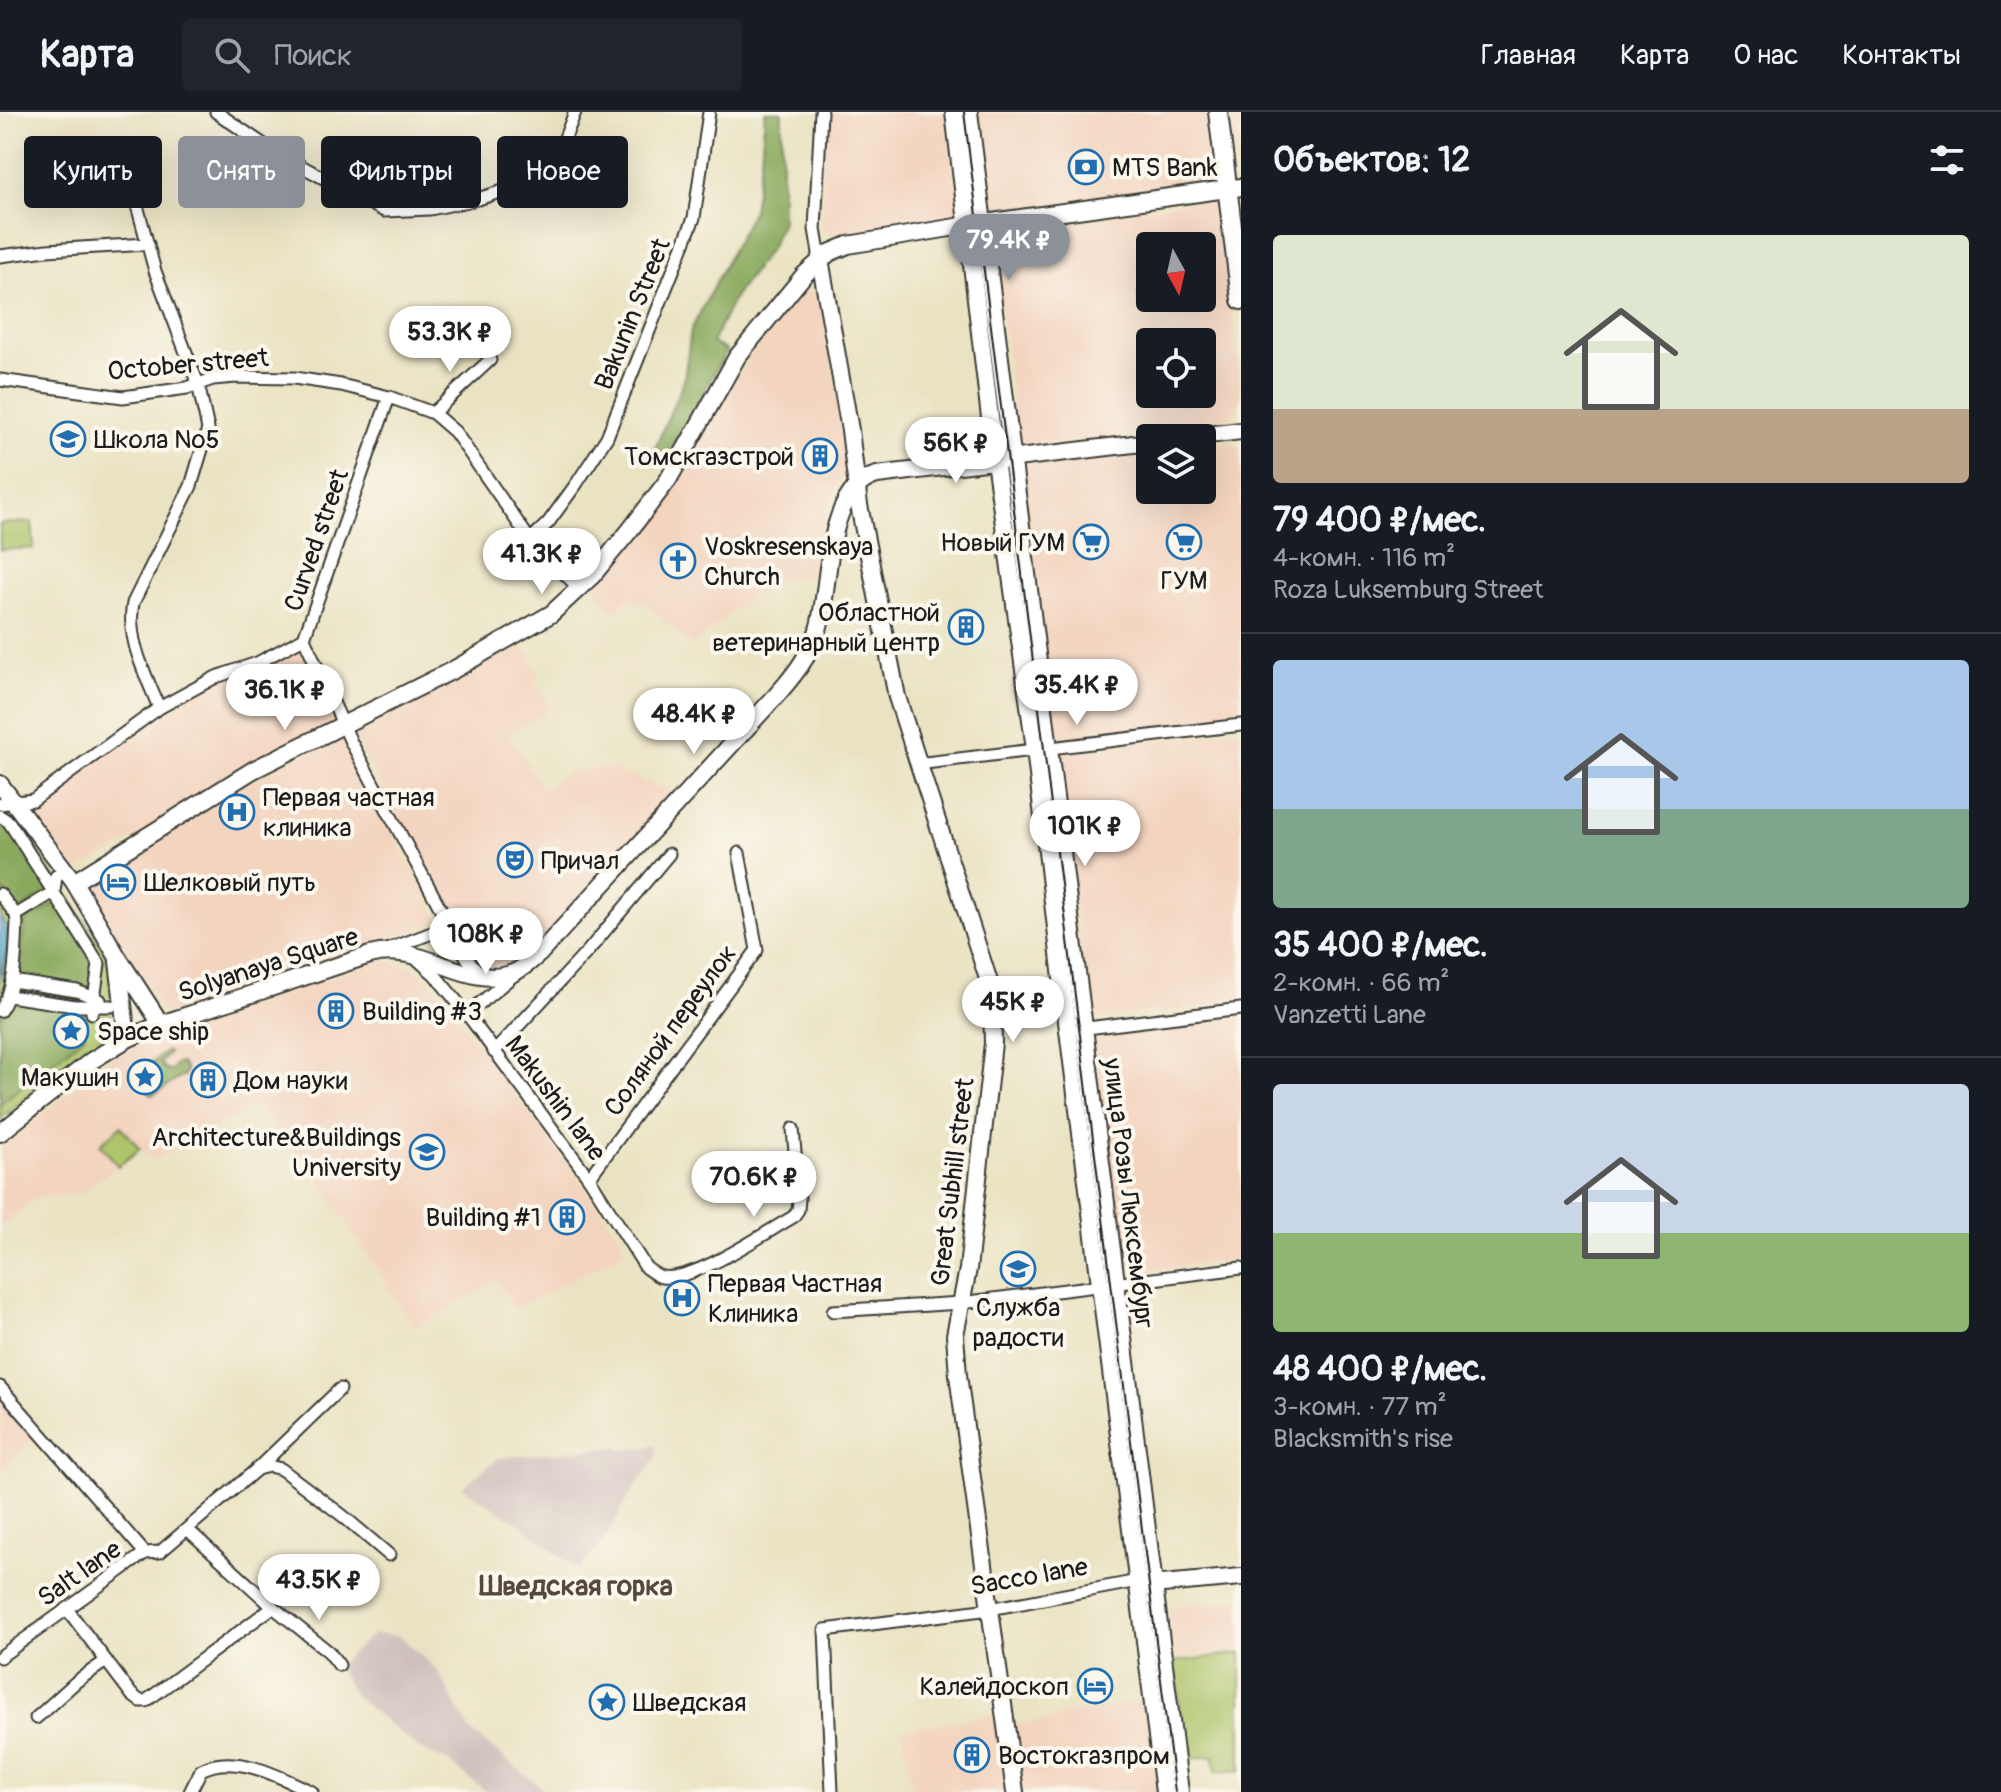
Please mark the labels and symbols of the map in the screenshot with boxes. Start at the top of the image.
bank icon: MTS Bank [1067,148,1105,186]
place label: MTS Bank [1112,152,1218,184]
pin: 79.4K ₽ [935,214,1083,282]
north arrow [1136,232,1216,312]
street label: Bakunin Street [588,233,678,395]
pin: 53.3K ₽ [376,306,524,374]
street label: October street [106,342,271,388]
pin: 56K ₽ [900,417,1012,485]
school or university icon: Школа №5 [49,420,87,458]
place label: Школа №5 [94,424,220,456]
building icon: Томскгазстрой [801,437,839,475]
place label: Томскгазстрой [624,441,794,473]
street label: Curved street [278,465,356,616]
supermarket icon: Новый ГУМ [1072,523,1110,561]
supermarket icon: ГУМ [1165,523,1203,561]
place label: Новый ГУМ [940,527,1065,559]
pin: 41.3K ₽ [468,528,616,596]
place label: Voskresenskaya Church [704,531,873,593]
church icon: Voskresenskaya Church [659,542,697,580]
place label: ГУМ [1161,565,1207,597]
place label: Областной ветеринарный центр [712,597,940,659]
building icon: Областной ветеринарный центр [947,608,985,646]
pin: 35.4K ₽ [1003,659,1151,727]
pin: 36.1K ₽ [211,664,359,732]
pin: 48.4K ₽ [620,688,768,756]
place label: Первая частная клиника [263,782,435,844]
hospital icon: Первая частная клиника [218,793,256,831]
pin: 101K ₽ [1020,800,1150,868]
theatre icon: Причал [496,841,534,879]
place label: Причал [541,845,619,877]
hotel icon: Шелковый путь [99,863,137,901]
place label: Шелковый путь [144,867,316,899]
pin: 108K ₽ [421,908,551,976]
street label: Solyanaya Square [174,921,363,1009]
street label: Соляной переулок [598,939,744,1123]
pin: 45K ₽ [957,976,1069,1044]
building icon: Building #3 [317,992,355,1030]
place label: Building #3 [362,996,482,1028]
place icon: Space ship [52,1012,90,1050]
place label: Space ship [97,1016,209,1048]
street label: Makushin lane [498,1030,613,1168]
street label: улица Розы Люксембург [1095,1055,1160,1330]
place icon: Макушин [126,1058,164,1096]
building icon: Дом науки [189,1061,227,1099]
place label: Макушин [21,1062,119,1094]
place label: Дом науки [233,1065,348,1097]
street label: Great Subhill street [924,1076,982,1288]
place label: Architecture&Buildings University [152,1122,401,1184]
school or university icon: Architecture&Buildings University [408,1133,446,1171]
pin: 70.6K ₽ [680,1151,828,1219]
building icon: Building #1 [548,1198,586,1236]
place label: Building #1 [425,1202,541,1234]
school or university icon: Служба радости [999,1250,1037,1288]
place label: Первая Частная Клиника [708,1268,882,1330]
hospital icon: Первая Частная Клиника [663,1279,701,1317]
place label: Служба радости [972,1292,1064,1354]
street label: Salt lane [32,1533,128,1614]
street label: Sacco lane [968,1551,1090,1603]
pin: 43.5K ₽ [245,1554,393,1622]
district label: Шведская горка [478,1569,673,1604]
hotel icon: Калейдоскоп [1076,1667,1114,1705]
place label: Калейдоскоп [920,1671,1069,1703]
place icon: Шведская [588,1683,626,1721]
place label: Шведская [633,1687,746,1719]
building icon: Востокгазпром [953,1736,991,1774]
place label: Востокгазпром [998,1740,1170,1772]

